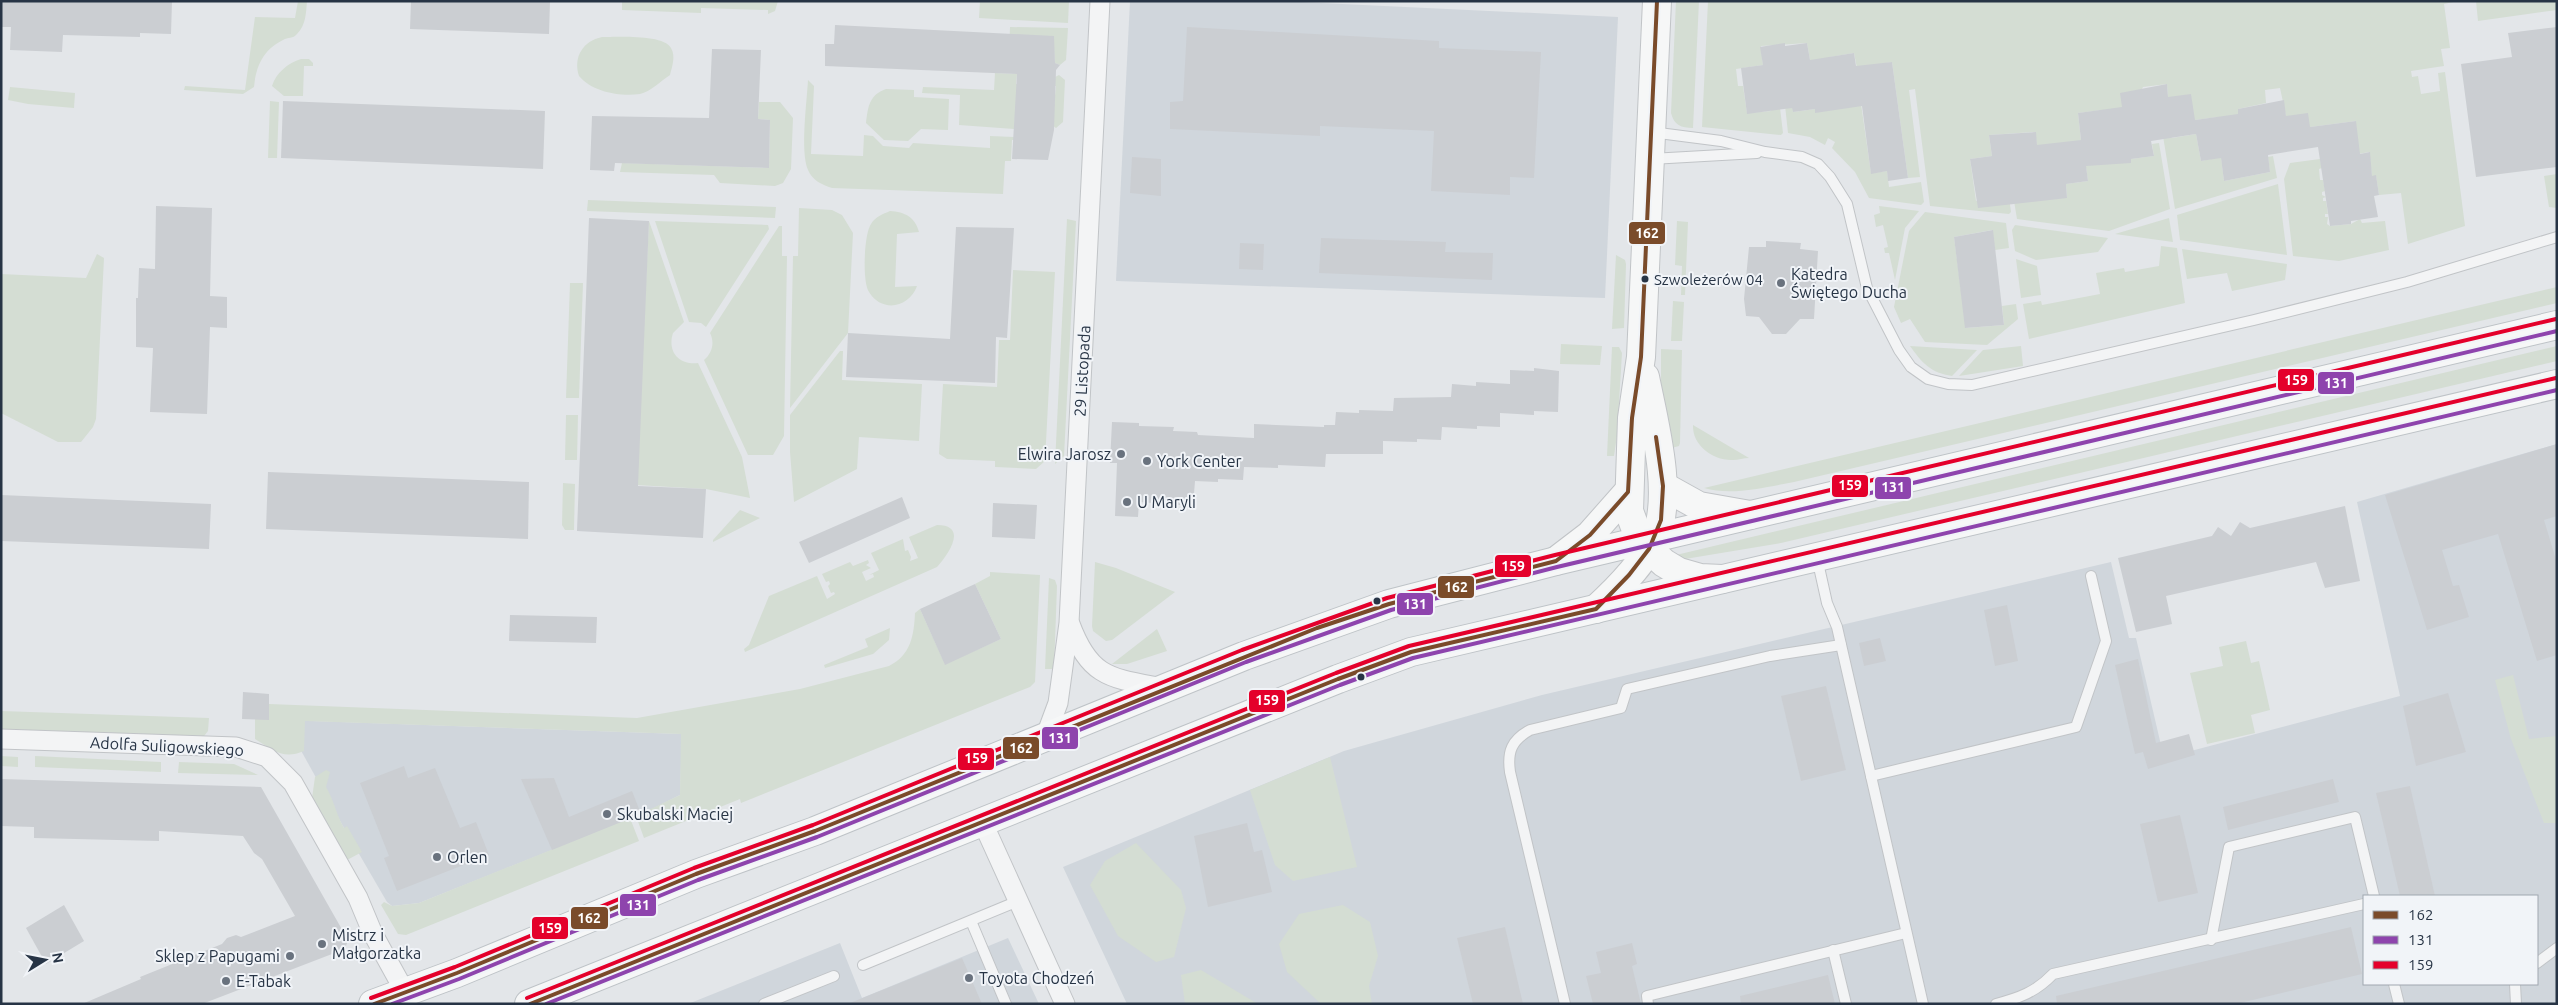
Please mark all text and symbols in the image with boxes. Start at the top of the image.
line badge: 162 [1628,221,1666,245]
text: 162 [1635,225,1659,241]
place label: Katedra Świętego Ducha [1791,265,1907,301]
place label: Szwoleżerów 04 [1654,271,1763,288]
marker: Szwoleżerów 04 [1640,274,1650,284]
marker: Katedra Świętego Ducha [1775,277,1787,289]
street label: 29 Listopada [1071,325,1093,417]
line badge: 159 [2277,368,2315,392]
line badge: 131 [2317,371,2355,395]
text: 159 [2284,372,2308,388]
text: 131 [2324,375,2348,391]
place label: Elwira Jarosz [1018,445,1111,463]
marker: Elwira Jarosz [1115,448,1127,460]
place label: York Center [1157,452,1242,470]
marker: York Center [1141,455,1153,467]
line badge: 159 [1831,474,1869,498]
line badge: 131 [1874,476,1912,500]
text: 159 [1838,477,1862,493]
text: 131 [1881,479,1905,495]
place label: U Maryli [1137,493,1196,511]
marker: U Maryli [1121,496,1133,508]
line badge: 159 [1494,554,1532,578]
text: 159 [1501,558,1525,574]
line badge: 162 [1437,575,1475,599]
text: 162 [1444,579,1468,595]
line badge: 131 [1396,592,1434,616]
unlabelled marker [1372,596,1382,606]
text: 131 [1403,596,1427,612]
unlabelled marker [1356,672,1366,682]
line badge: 159 [1248,689,1286,713]
text: 159 [1255,692,1279,708]
line badge: 131 [1041,726,1079,750]
text: 131 [1048,730,1072,746]
street label: Adolfa Suligowskiego [90,733,244,759]
line badge: 162 [1002,736,1040,760]
text: 162 [1009,740,1033,756]
line badge: 159 [957,747,995,771]
text: 159 [964,750,988,766]
place label: Skubalski Maciej [617,805,733,823]
marker: Skubalski Maciej [601,808,613,820]
place label: Orlen [447,848,488,866]
marker: Orlen [431,851,443,863]
line badge: 131 [619,893,657,917]
legend [2363,895,2538,985]
text: 131 [626,897,650,913]
line badge: 162 [570,906,609,930]
text: 162 [2408,906,2433,923]
text: 162 [577,910,601,926]
line badge: 159 [531,916,569,940]
text: 159 [538,920,562,936]
place label: Mistrz i Małgorzatka [332,926,421,962]
text: 131 [2408,931,2433,948]
north arrow [20,935,70,985]
marker: Mistrz i Małgorzatka [316,938,328,950]
place label: Sklep z Papugami [155,947,280,965]
marker: Sklep z Papugami [284,950,296,962]
text: N [49,951,67,964]
text: 159 [2408,956,2433,973]
place label: Toyota Chodzeń [979,969,1095,987]
place label: E-Tabak [236,972,291,990]
marker: Toyota Chodzeń [963,972,975,984]
marker: E-Tabak [220,975,232,987]

